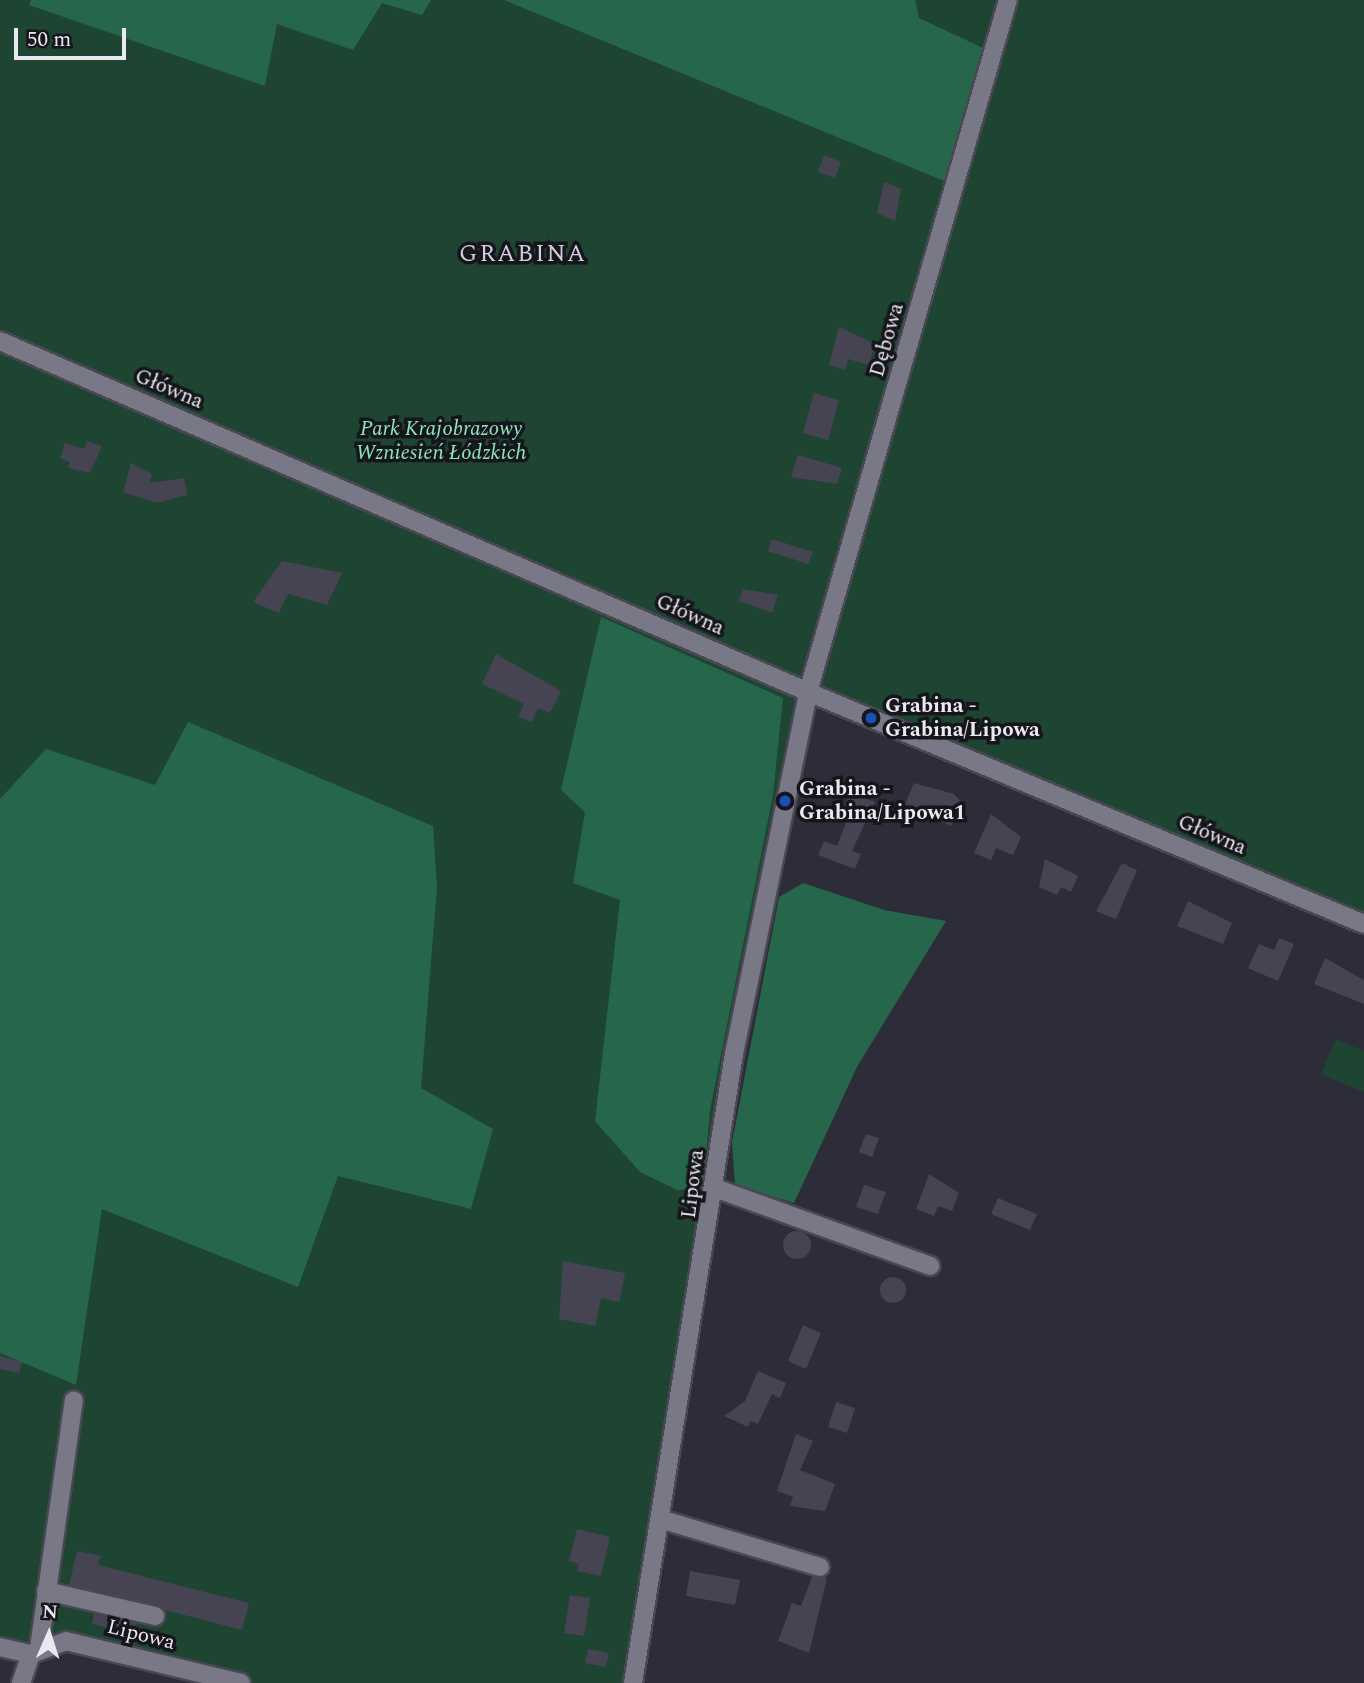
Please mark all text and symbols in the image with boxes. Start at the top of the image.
scale bar [18,14,130,58]
text: 50 m [27,24,71,56]
district label: GRABINA [460,241,586,269]
street label: Dębowa [864,300,910,380]
street label: Główna [131,363,207,415]
park label: Park Krajobrazowy Wzniesień Łódzkich [356,416,526,466]
street label: Główna [652,589,728,641]
place label: Grabina - Grabina/Lipowa [885,693,1040,743]
marker: Grabina - Grabina/Lipowa [863,710,879,726]
place label: Grabina - Grabina/Lipowa1 [799,776,966,826]
marker: Grabina - Grabina/Lipowa1 [777,793,793,809]
street label: Główna [1174,809,1250,861]
street label: Lipowa [676,1148,710,1220]
text: N [42,1598,59,1627]
north arrow [14,1599,84,1669]
street label: Lipowa [104,1614,178,1656]

